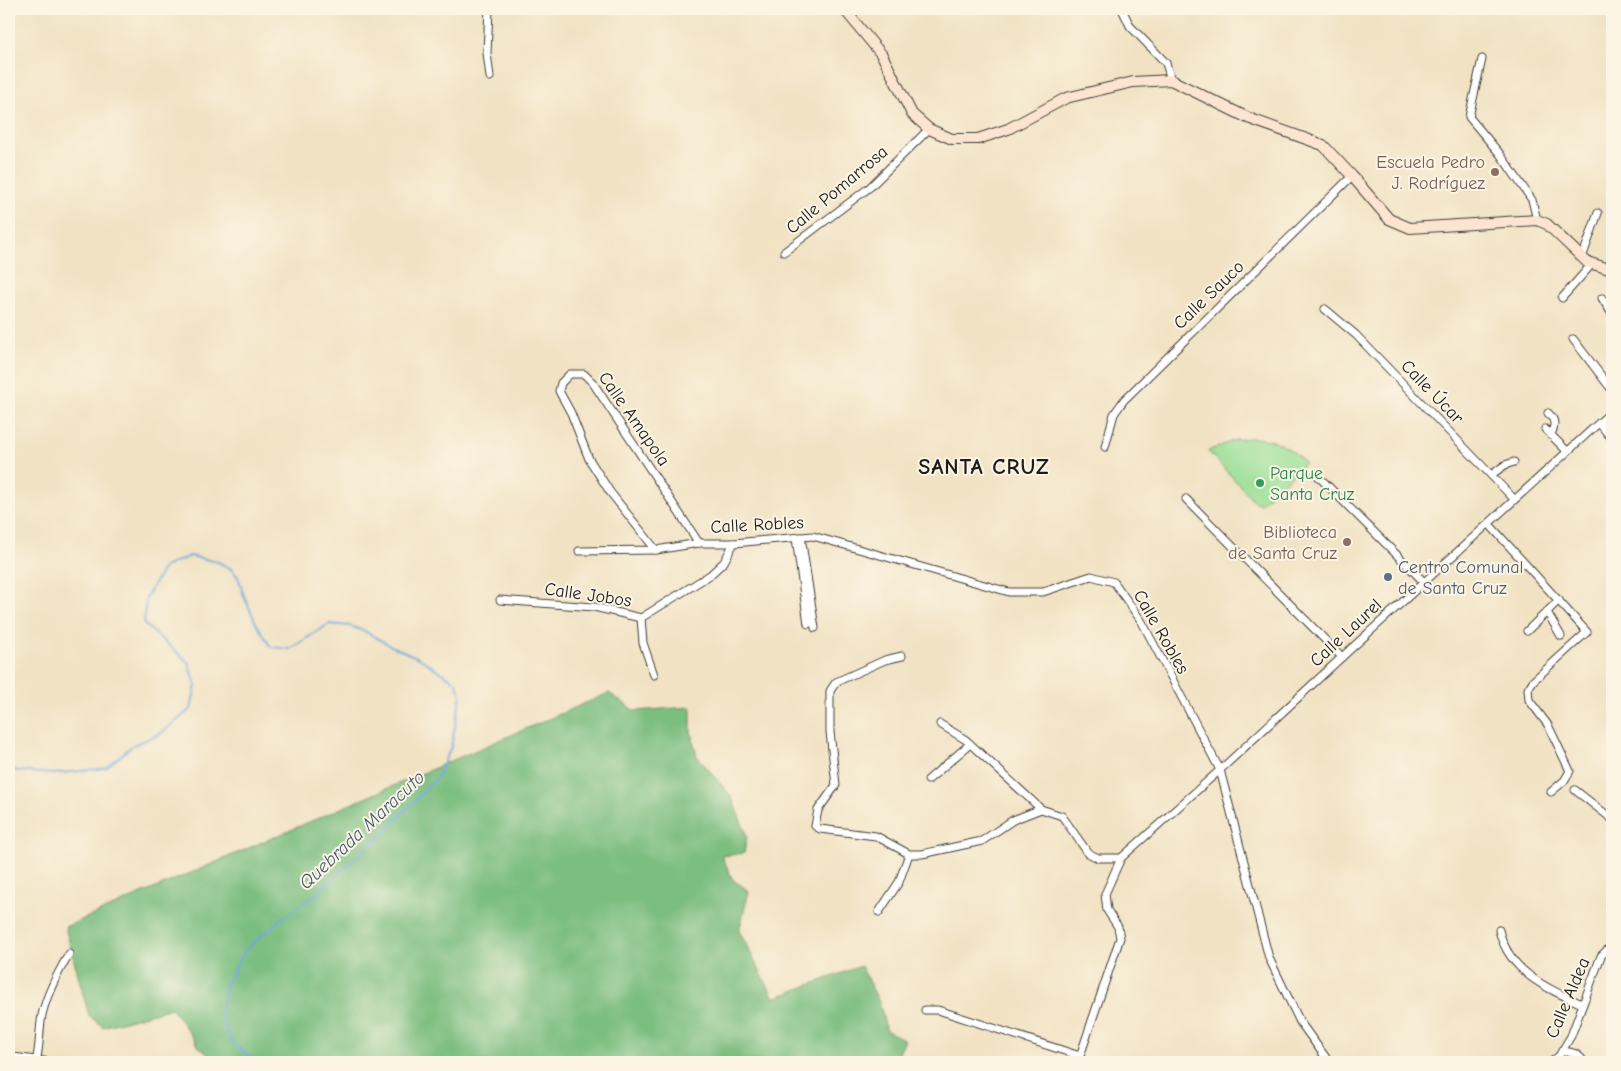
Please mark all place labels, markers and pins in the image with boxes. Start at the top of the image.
place label: Escuela Pedro J. Rodríguez [1376,152,1485,194]
marker: Escuela Pedro J. Rodríguez [1489,166,1501,178]
place label: Parque Santa Cruz [1270,463,1354,505]
marker: Parque Santa Cruz [1254,477,1266,489]
place label: Biblioteca de Santa Cruz [1228,522,1337,564]
marker: Biblioteca de Santa Cruz [1341,536,1353,548]
place label: Centro Comunal de Santa Cruz [1398,557,1523,599]
marker: Centro Comunal de Santa Cruz [1382,571,1394,583]

